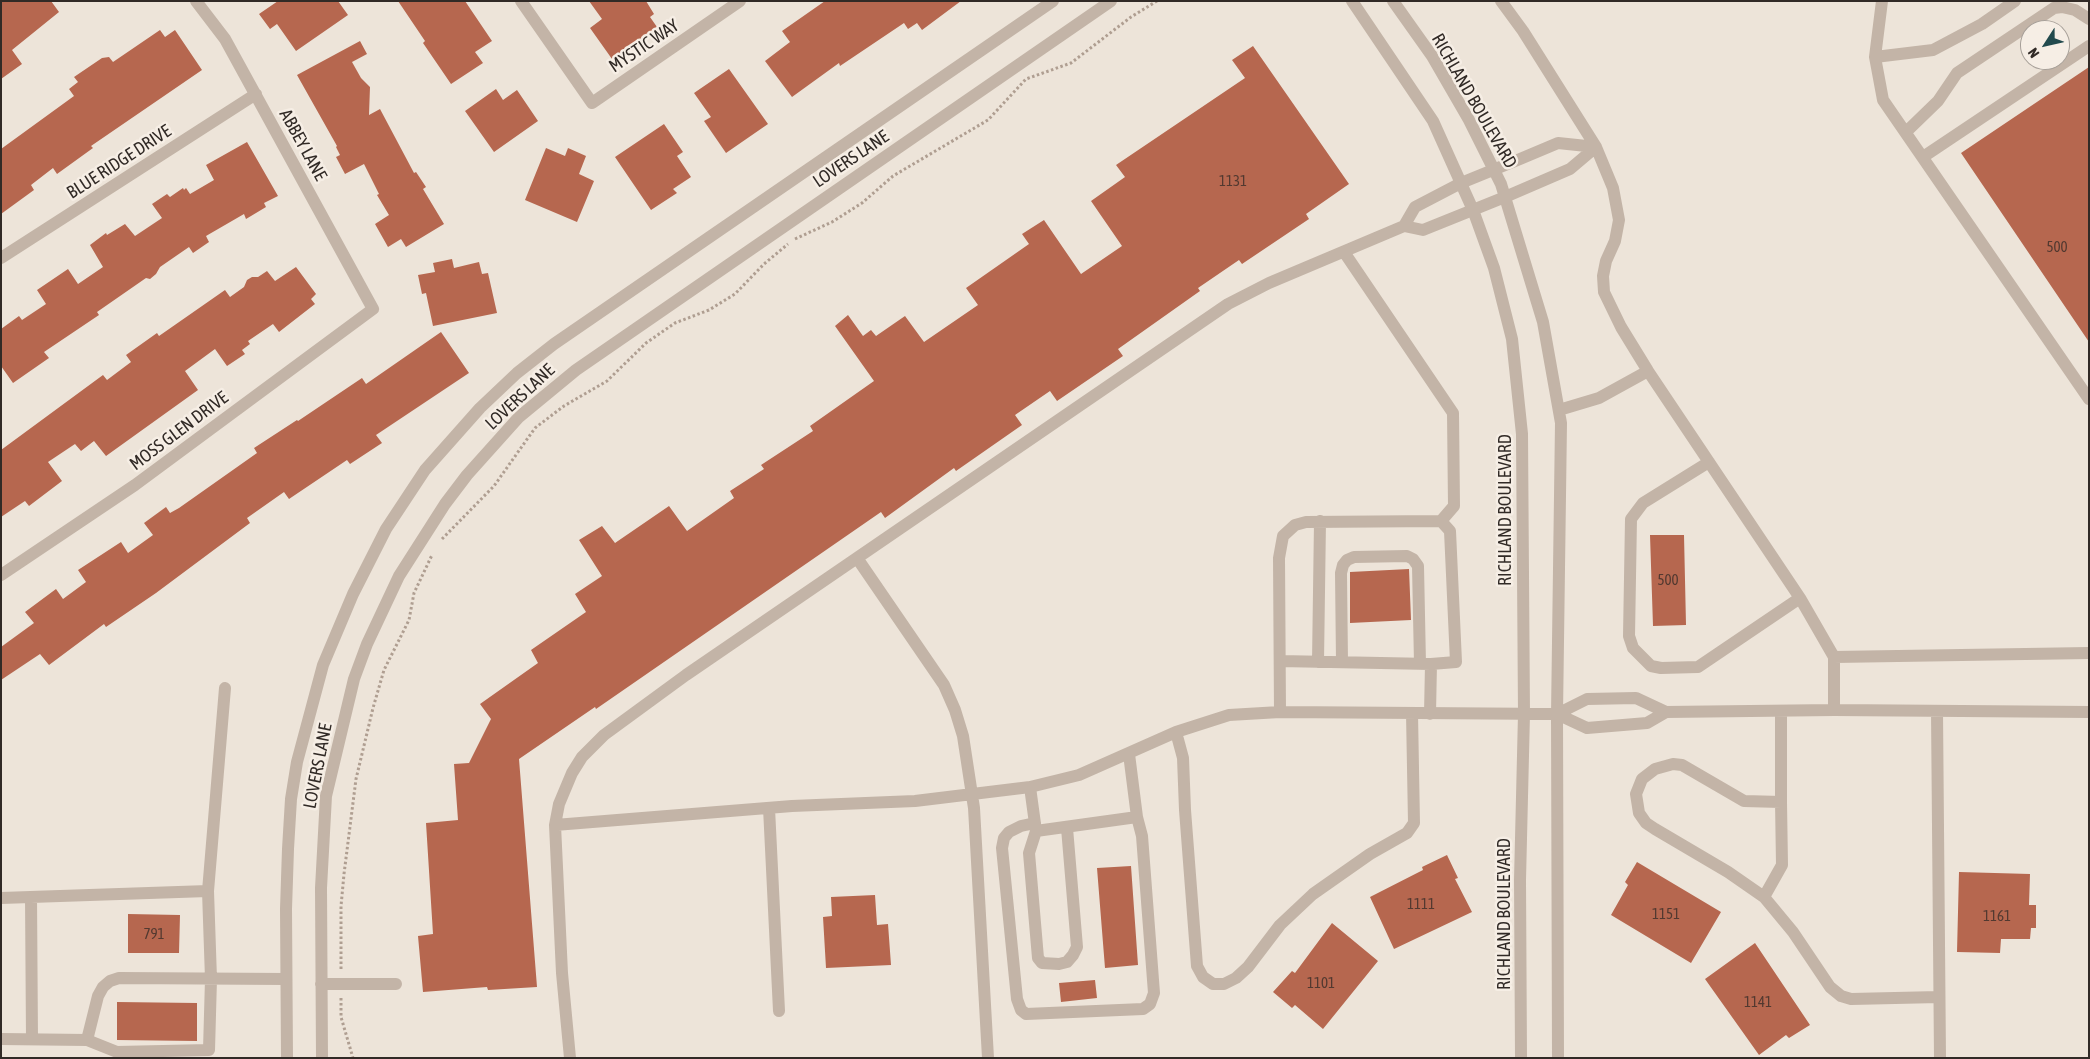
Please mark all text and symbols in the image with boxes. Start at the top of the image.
street label: MYSTIC WAY [605,15,683,77]
north arrow [2020,20,2070,70]
street label: RICHLAND BOULEVARD [1427,30,1521,172]
text: N [2025,45,2042,61]
street label: ABBEY LANE [275,106,331,184]
street label: BLUE RIDGE DRIVE [63,120,175,204]
street label: LOVERS LANE [809,126,893,192]
house number: 1131 [1219,172,1247,190]
house number: 500 [2046,238,2068,256]
street label: LOVERS LANE [481,360,559,434]
street label: MOSS GLEN DRIVE [126,387,232,475]
street label: RICHLAND BOULEVARD [1494,434,1516,586]
house number: 500 [1657,571,1679,589]
street label: LOVERS LANE [299,721,337,811]
street label: RICHLAND BOULEVARD [1493,838,1515,990]
house number: 1111 [1407,895,1435,913]
house number: 1151 [1652,905,1680,923]
house number: 1161 [1983,907,2011,925]
house number: 791 [143,925,165,943]
house number: 1101 [1307,974,1335,992]
house number: 1141 [1744,993,1772,1011]

